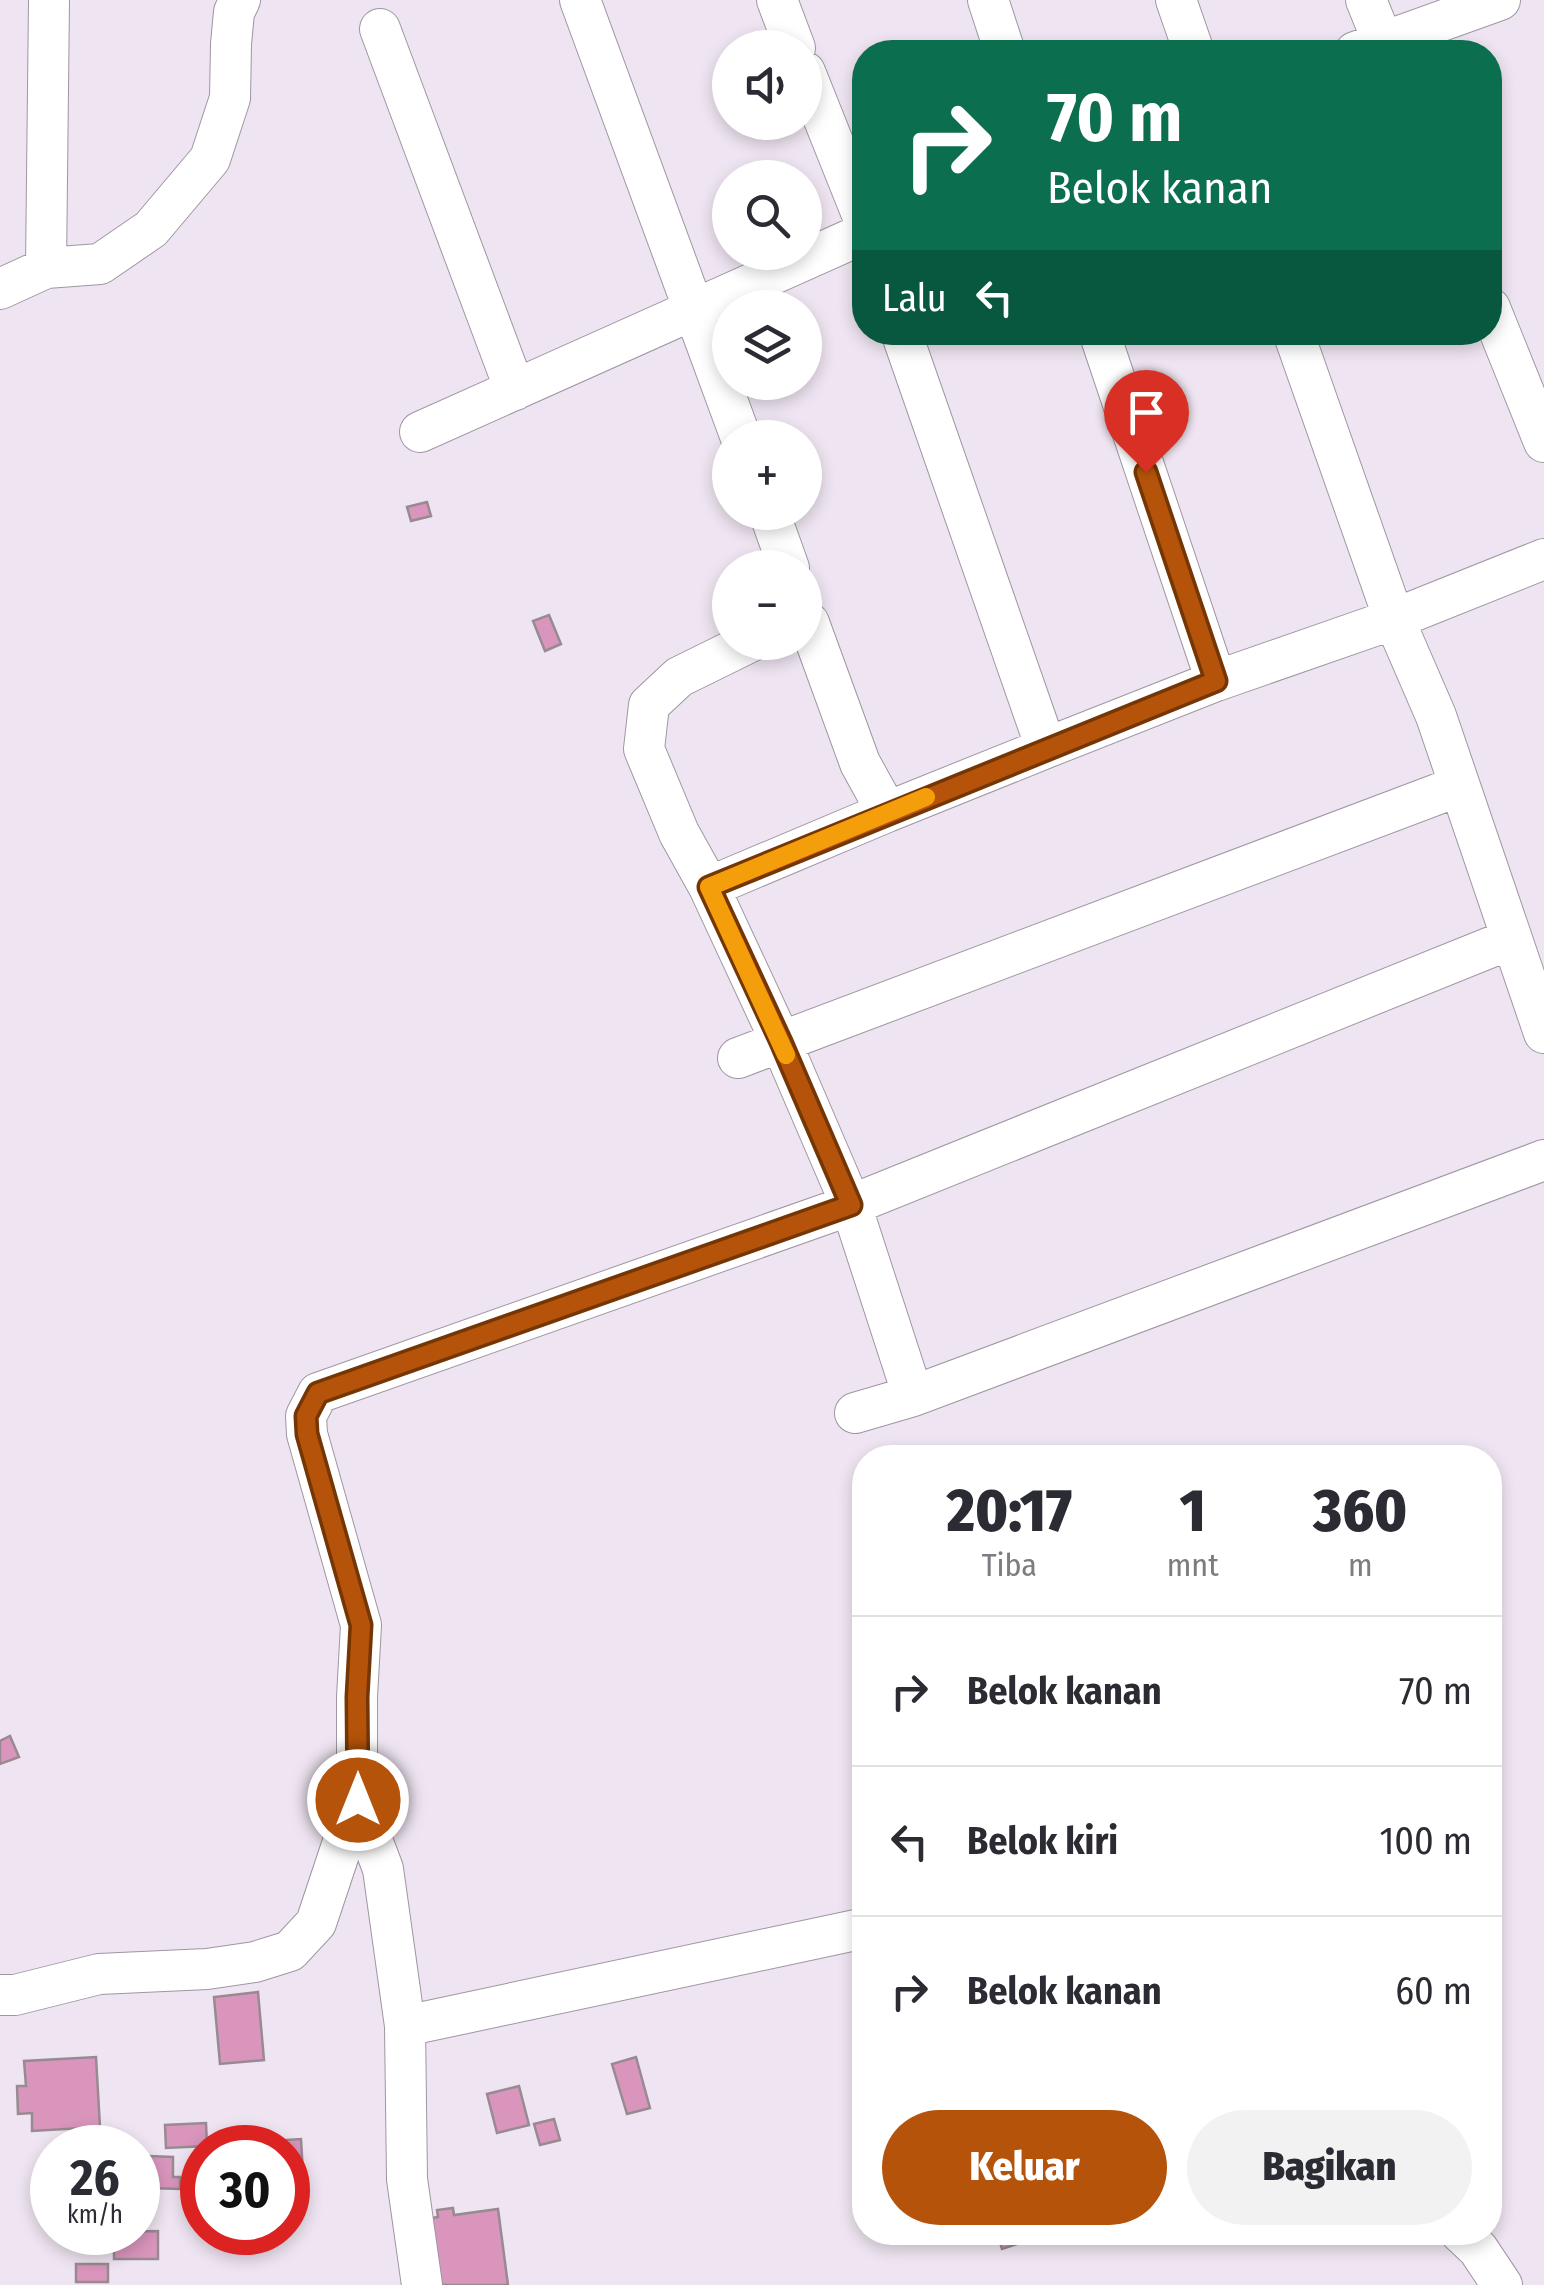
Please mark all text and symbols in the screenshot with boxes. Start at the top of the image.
map controls [712,30,822,660]
button: sound [712,30,822,140]
text: 70 m [1047,76,1182,160]
icon: right [882,80,1012,210]
button: search [712,160,822,270]
text: Belok kanan [1047,161,1273,215]
icon: left [967,270,1022,325]
text: Lalu [882,275,947,321]
button: layers [712,290,822,400]
pin [1104,370,1189,473]
icon: arrive [1119,385,1174,440]
button: + [712,420,822,530]
button: − [712,550,822,660]
text: 20:17 [947,1475,1072,1547]
text: 1 [1180,1475,1206,1547]
text: 360 [1313,1475,1407,1547]
text: Tiba [982,1546,1037,1584]
text: mnt [1167,1546,1219,1584]
text: m [1348,1546,1373,1584]
icon: right [882,1664,937,1719]
text: Belok kanan [967,1668,1162,1714]
text: 70 m [1399,1668,1472,1714]
position arrow [306,1748,410,1852]
icon: left [882,1814,937,1869]
text: Belok kiri [967,1818,1118,1864]
text: 100 m [1379,1818,1472,1864]
icon: right [882,1964,937,2019]
text: Belok kanan [967,1968,1162,2014]
text: 60 m [1395,1968,1472,2014]
button: Keluar [882,2110,1167,2225]
button: Bagikan [1187,2110,1472,2225]
speed limit sign: 30 [180,2125,310,2255]
text: 26 [70,2148,120,2208]
text: km/h [67,2200,123,2230]

